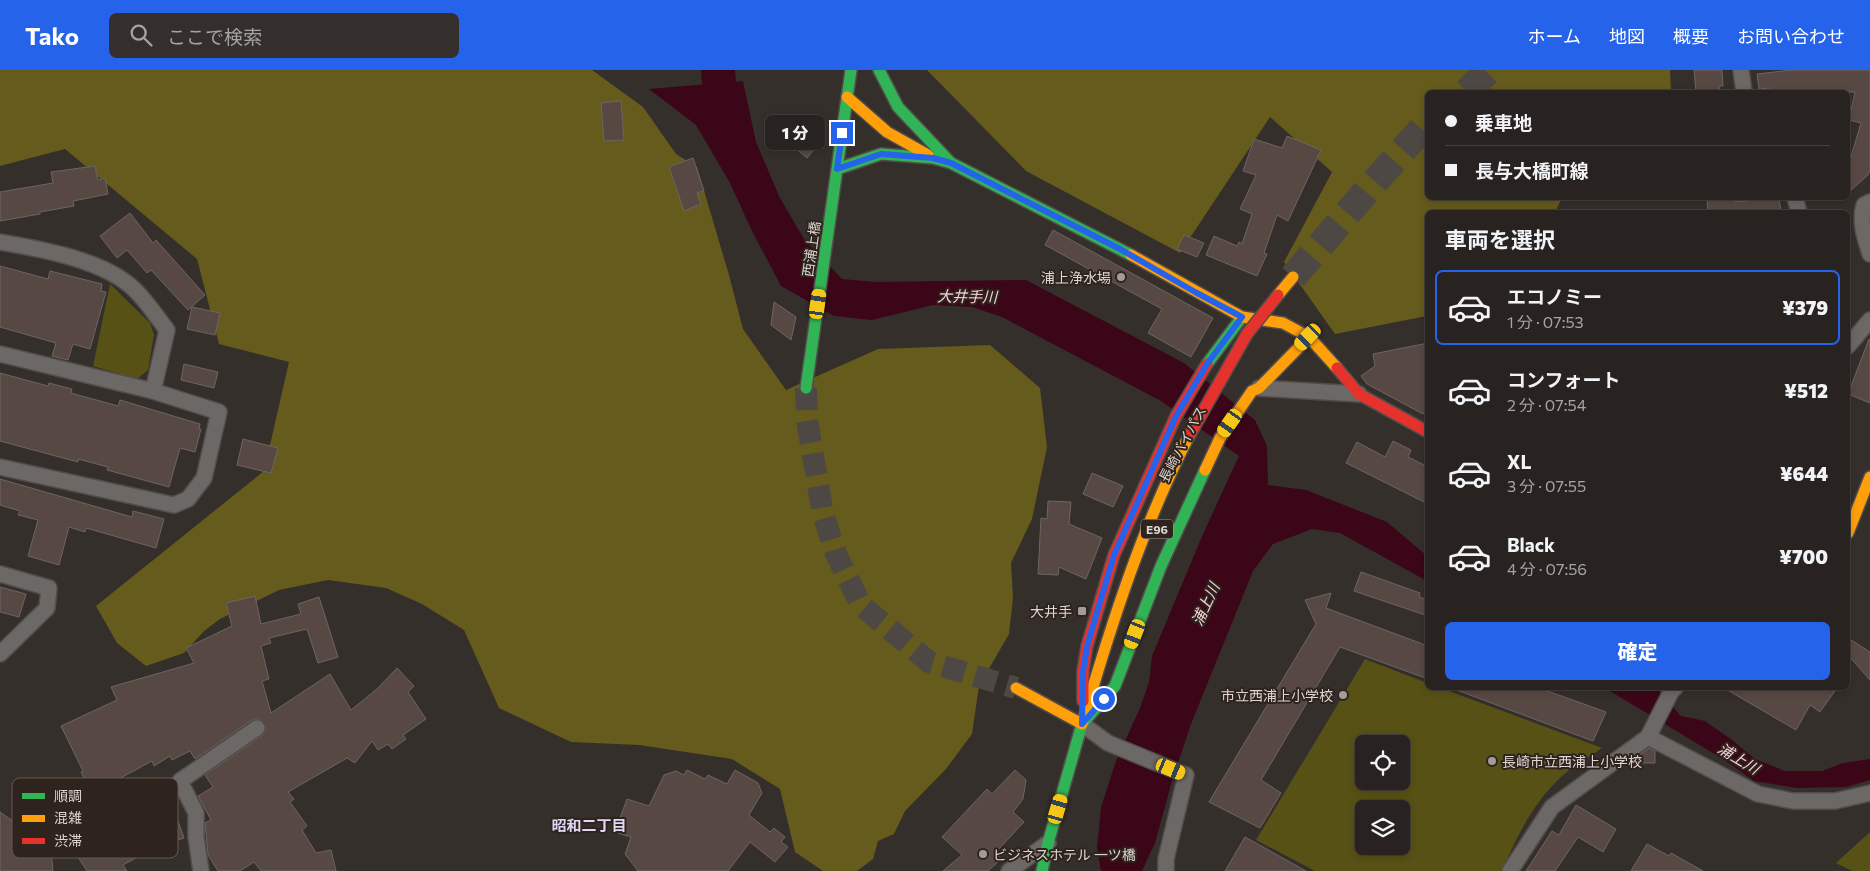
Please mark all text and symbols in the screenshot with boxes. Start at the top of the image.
search box [109,13,459,58]
text: Tako [25,21,79,50]
icon: search [127,21,155,49]
text: ここで検索 [167,25,262,48]
text: ホーム [1528,25,1581,47]
text: 地図 [1609,25,1645,47]
text: 概要 [1673,25,1709,47]
text: お問い合わせ [1737,25,1845,47]
text: 乗車地 [1475,111,1532,134]
callout: 1 分 [764,116,824,150]
route end [831,122,853,144]
text: 1 分 [782,123,808,142]
text: 長与大橋町線 [1475,159,1589,182]
street label: 西浦上橋 [799,220,823,278]
text: 車両を選択 [1445,226,1555,253]
place label: 浦上浄水場 [1041,269,1111,286]
marker: 浦上浄水場 [1115,271,1127,283]
icon: car [1447,285,1492,330]
text: エコノミー [1507,285,1602,308]
water label: 大井手川 [937,286,999,306]
car [808,288,827,320]
text: ¥379 [1782,296,1828,319]
text: 1 分 · 07:53 [1507,312,1584,331]
car [1292,321,1323,353]
icon: car [1447,368,1492,413]
text: コンフォート [1507,368,1620,391]
text: ¥512 [1784,379,1828,402]
text: 2 分 · 07:54 [1507,395,1586,414]
street label: 長崎バイパス [1155,403,1209,485]
car [1215,406,1244,440]
text: XL [1507,450,1532,473]
icon: car [1447,451,1492,496]
text: ¥644 [1780,462,1828,485]
text: 3 分 · 07:55 [1507,476,1586,495]
road number: E96 [1141,519,1173,538]
text: Black [1507,533,1555,556]
icon: car [1447,534,1492,579]
text: ¥700 [1779,545,1828,568]
text: 4 分 · 07:56 [1507,559,1587,578]
water label: 浦上川 [1187,578,1224,628]
place label: 大井手 [1030,603,1072,620]
marker: 大井手 [1076,605,1088,617]
car [1122,617,1147,651]
button: 確定 [1445,622,1830,680]
place label: 市立西浦上小学校 [1221,687,1333,704]
route start [1093,688,1115,710]
marker: 市立西浦上小学校 [1337,689,1349,701]
map controls [1355,735,1410,855]
button: locate [1355,735,1410,790]
water label: 浦上川 [1715,739,1765,778]
place label: 長崎市立西浦上小学校 [1502,753,1642,770]
marker: 長崎市立西浦上小学校 [1486,755,1498,767]
car [1154,756,1187,782]
legend [12,778,178,858]
text: 順調 [54,787,82,804]
car [1046,793,1069,825]
button: layers [1355,800,1410,855]
text: 混雑 [54,809,82,826]
district label: 昭和二丁目 [551,816,627,834]
text: 渋滞 [54,832,82,849]
place label: ビジネスホテル 一ツ橋 [993,846,1136,863]
marker: ビジネスホテル 一ツ橋 [977,848,989,860]

